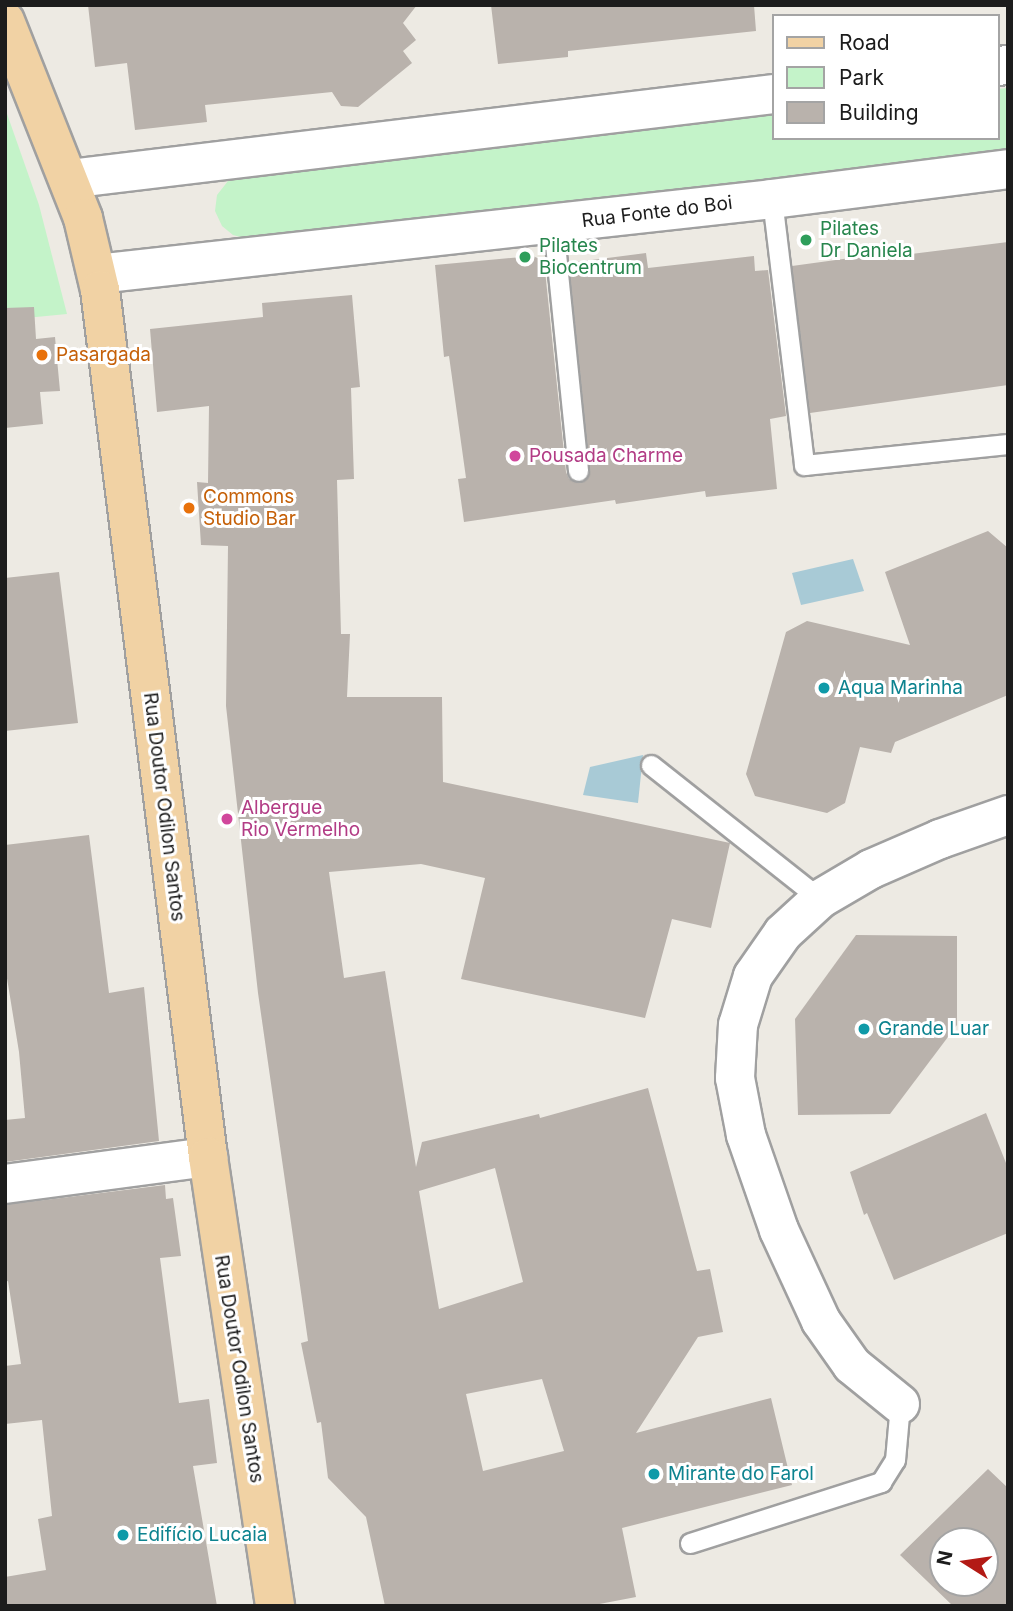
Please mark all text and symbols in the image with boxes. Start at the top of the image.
legend [772,14,999,140]
text: Road [839,30,890,55]
text: Park [839,65,884,90]
text: Building [839,100,919,125]
street label: Rua Fonte do Boi [580,191,734,233]
place label: Pilates Dr Daniela [820,218,913,262]
marker: Pilates Dr Daniela [798,232,814,248]
place label: Pilates Biocentrum [539,235,642,279]
marker: Pilates Biocentrum [517,249,533,265]
place label: Pasargada [56,344,151,366]
marker: Pasargada [34,347,50,363]
place label: Pousada Charme [529,445,683,467]
marker: Pousada Charme [507,448,523,464]
place label: Commons Studio Bar [203,486,296,530]
marker: Commons Studio Bar [181,500,197,516]
place label: Aqua Marinha [838,677,963,699]
marker: Aqua Marinha [816,680,832,696]
street label: Rua Doutor Odilon Santos [139,691,189,923]
place label: Albergue Rio Vermelho [241,797,360,841]
marker: Albergue Rio Vermelho [219,811,235,827]
place label: Grande Luar [878,1018,989,1040]
marker: Grande Luar [856,1021,872,1037]
street label: Rua Doutor Odilon Santos [210,1253,268,1485]
place label: Mirante do Farol [668,1463,814,1485]
marker: Mirante do Farol [646,1466,662,1482]
place label: Edifício Lucaia [137,1524,267,1546]
marker: Edifício Lucaia [115,1527,131,1543]
north arrow [929,1527,999,1597]
text: N [932,1548,958,1567]

